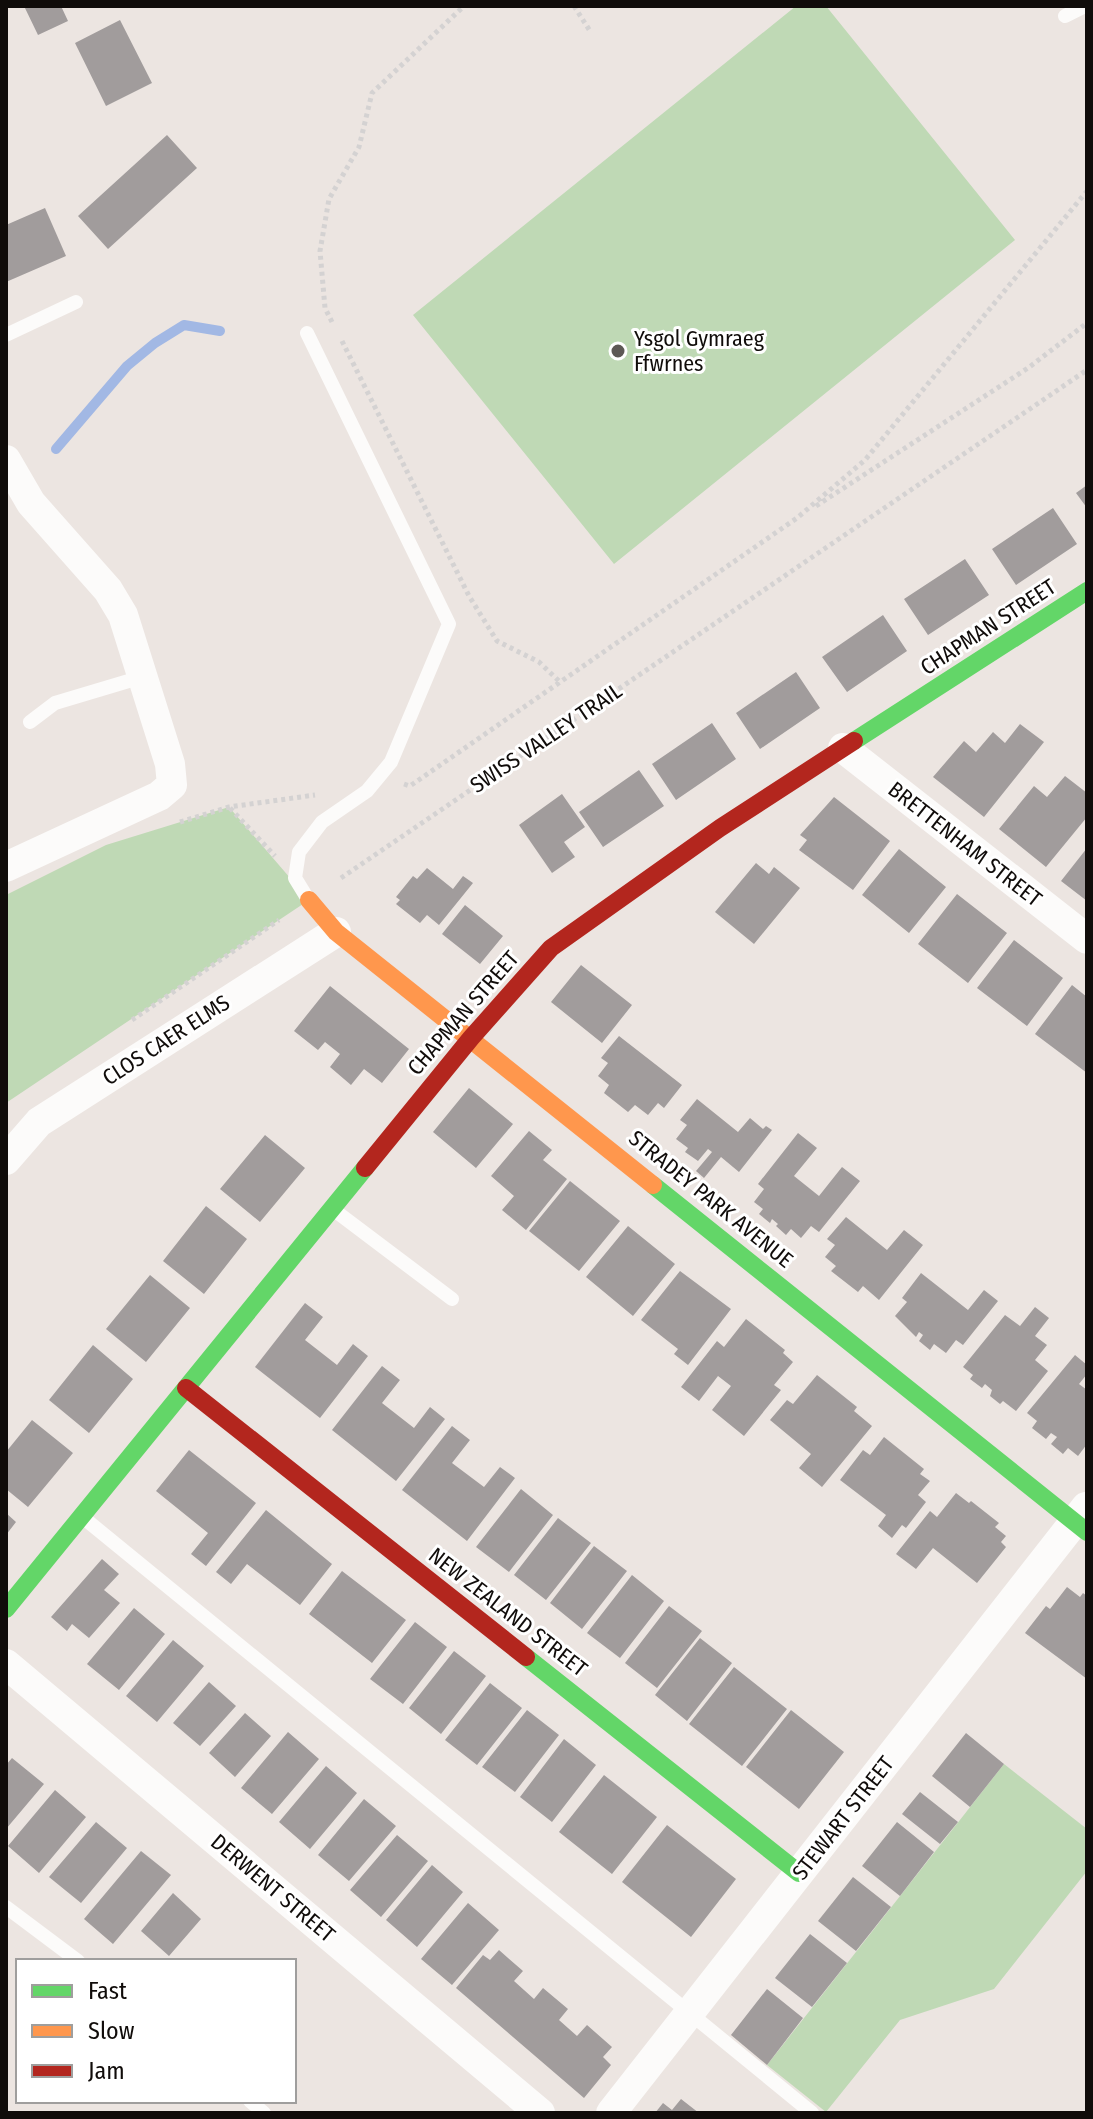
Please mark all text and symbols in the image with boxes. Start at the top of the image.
place label: Ysgol Gymraeg Ffwrnes [634,325,765,377]
marker: Ysgol Gymraeg Ffwrnes [609,342,627,360]
street label: CHAPMAN STREET [915,573,1061,681]
street label: SWISS VALLEY TRAIL [465,677,627,799]
street label: BRETTENHAM STREET [883,776,1048,913]
street label: CHAPMAN STREET [402,945,525,1081]
street label: CLOS CAER ELMS [97,989,235,1091]
street label: STRADEY PARK AVENUE [624,1125,798,1273]
street label: NEW ZEALAND STREET [423,1542,593,1683]
street label: STEWART STREET [786,1750,900,1885]
street label: DERWENT STREET [205,1828,341,1948]
legend [16,1959,296,2103]
text: Fast [88,1977,127,2005]
text: Slow [88,2017,135,2045]
text: Jam [88,2057,125,2085]

